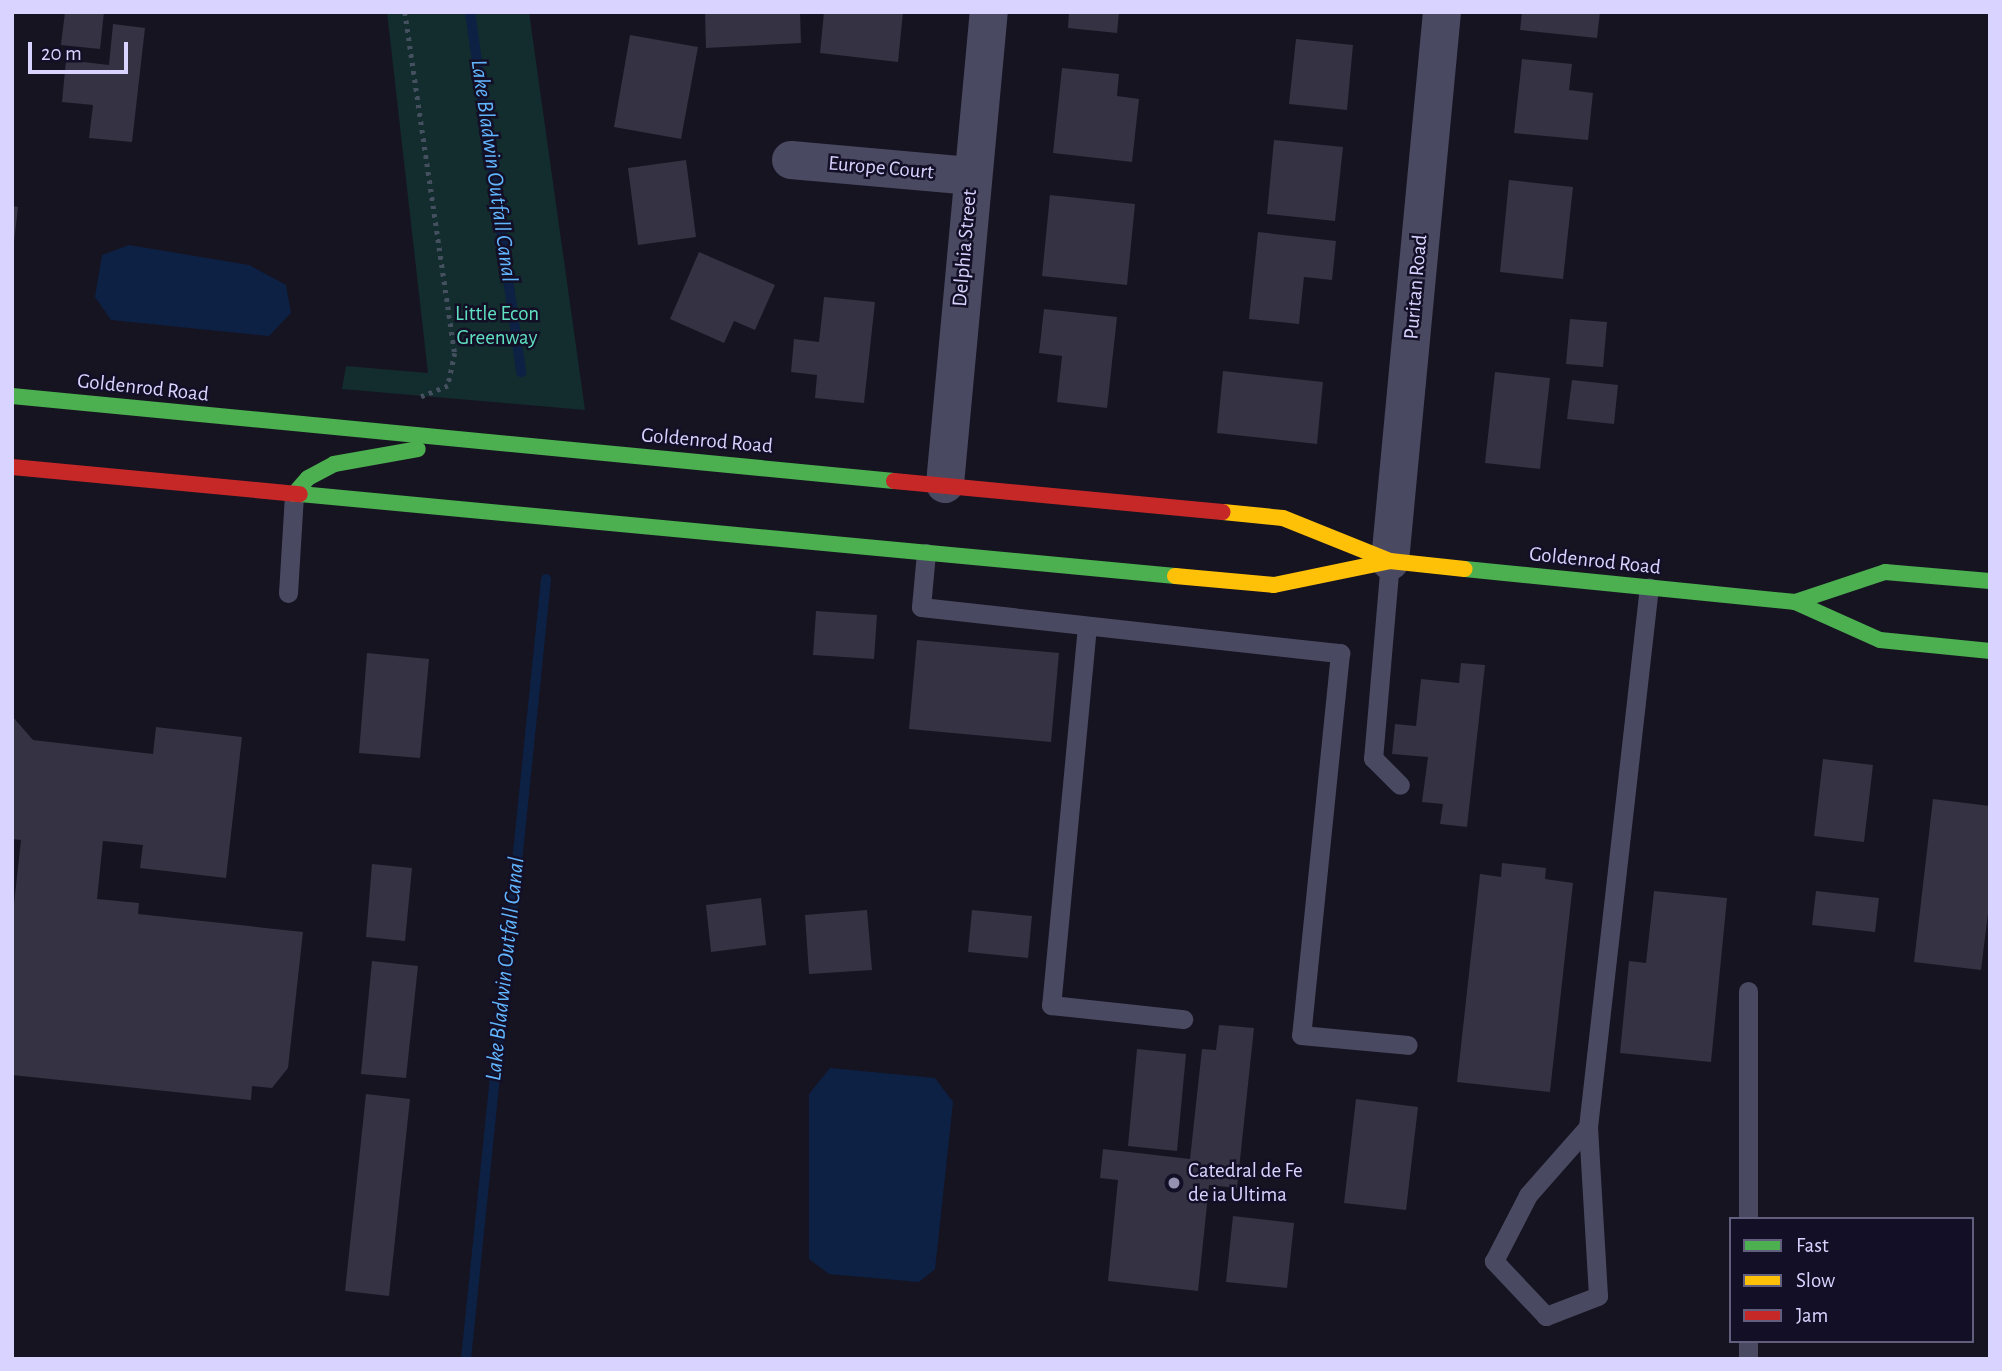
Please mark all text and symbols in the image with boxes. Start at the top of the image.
scale bar [32,28,131,72]
text: 20 m [41,43,82,64]
water label: Lake Bladwin Outfall Canal [464,58,522,284]
street label: Europe Court [827,151,935,185]
street label: Delphia Street [947,188,983,308]
street label: Puritan Road [1399,233,1433,341]
park label: Little Econ Greenway [455,301,539,351]
street label: Goldenrod Road [76,369,210,407]
street label: Goldenrod Road [640,423,774,459]
street label: Goldenrod Road [1528,542,1662,580]
water label: Lake Bladwin Outfall Canal [481,856,531,1082]
place label: Catedral de Fe de ia Ultima [1188,1158,1303,1208]
marker: Catedral de Fe de ia Ultima [1166,1175,1182,1191]
legend [1729,1217,1974,1343]
text: Fast [1796,1235,1829,1256]
text: Slow [1796,1270,1835,1291]
text: Jam [1796,1305,1828,1326]

